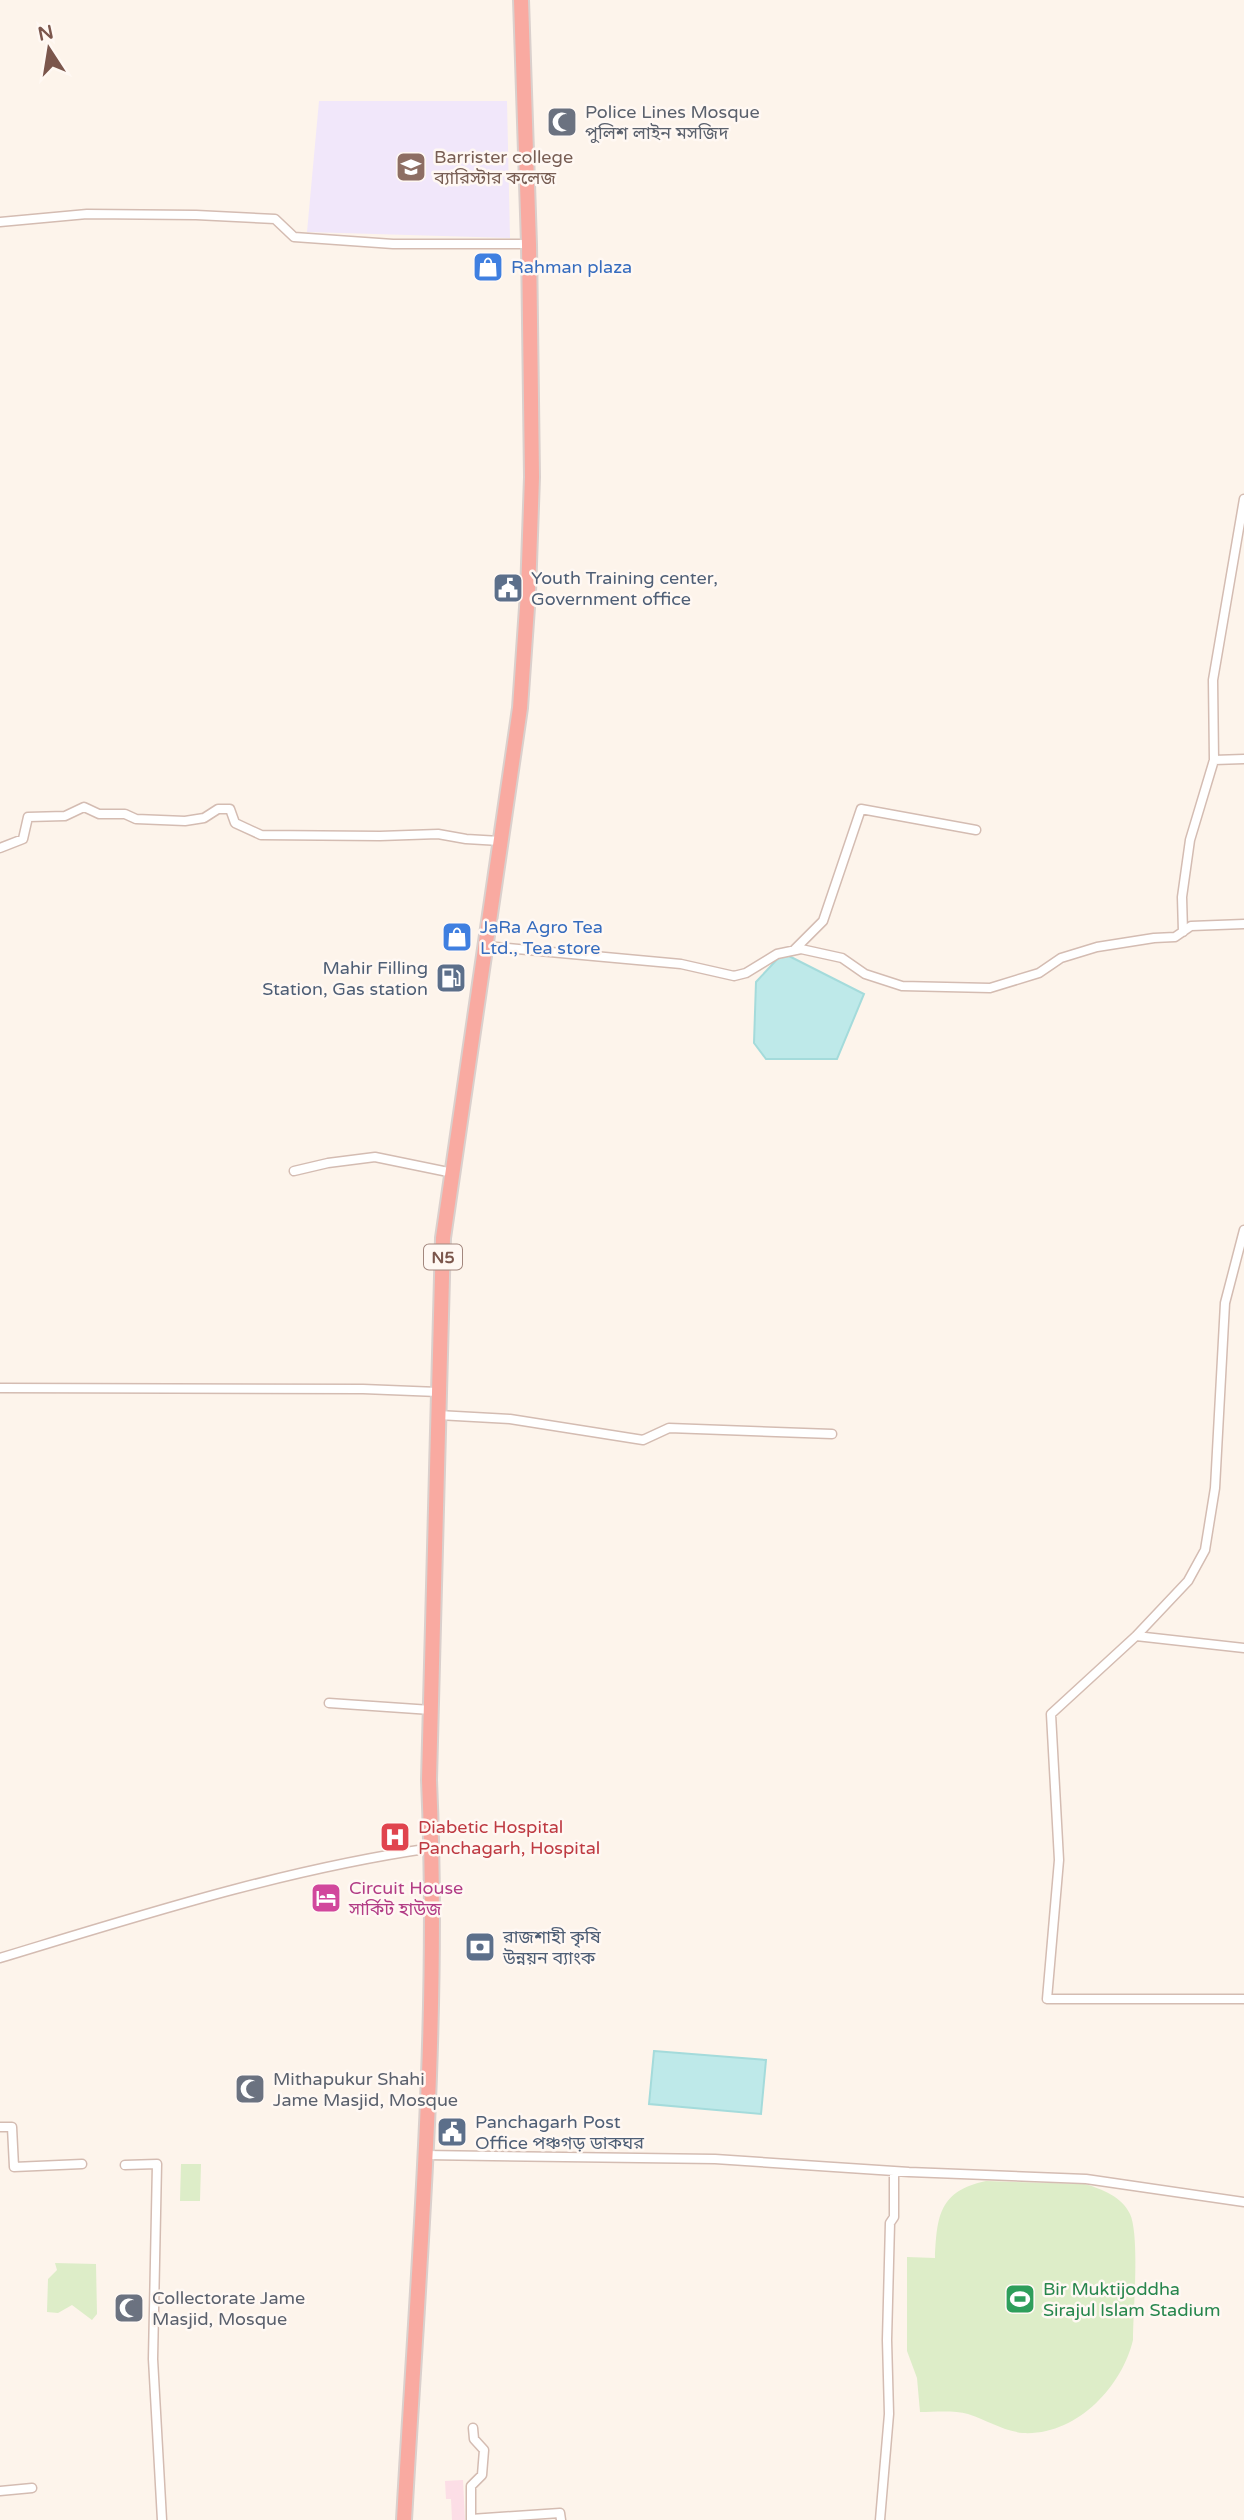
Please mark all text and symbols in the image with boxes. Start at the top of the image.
north arrow [14,14,84,84]
text: N [36,21,55,46]
place label: Police Lines Mosque পুলিশ লাইন মসজিদ [585,101,760,144]
mosque icon: Police Lines Mosque পুলিশ লাইন মসজিদ [545,105,579,139]
place label: Barrister college ব্যারিস্টার কলেজ [433,146,573,189]
school or university icon: Barrister college ব্যারিস্টার কলেজ [394,150,428,184]
shop icon: Rahman plaza [471,250,505,284]
place label: Rahman plaza [511,256,632,278]
place label: Youth Training center, Government office [531,567,718,610]
public building icon: Youth Training center, Government office [491,571,525,605]
place label: JaRa Agro Tea Ltd., Tea store [480,916,603,959]
shop icon: JaRa Agro Tea Ltd., Tea store [440,920,474,954]
place label: Mahir Filling Station, Gas station [262,957,428,1000]
fuel station icon: Mahir Filling Station, Gas station [434,961,468,995]
road number: N5 [424,1245,462,1270]
place label: Diabetic Hospital Panchagarh, Hospital [418,1816,600,1859]
hospital icon: Diabetic Hospital Panchagarh, Hospital [378,1820,412,1854]
place label: Circuit House সার্কিট হাউজ [348,1877,463,1920]
hotel icon: Circuit House সার্কিট হাউজ [309,1881,343,1915]
place label: রাজশাহী কৃষি উন্নয়ন ব্যাংক [502,1926,601,1969]
bank icon: রাজশাহী কৃষি উন্নয়ন ব্যাংক [463,1930,497,1964]
place label: Mithapukur Shahi Jame Masjid, Mosque [273,2068,458,2111]
mosque icon: Mithapukur Shahi Jame Masjid, Mosque [233,2072,267,2106]
place label: Panchagarh Post Office পঞ্চগড় ডাকঘর [475,2111,644,2154]
public building icon: Panchagarh Post Office পঞ্চগড় ডাকঘর [435,2115,469,2149]
place label: Bir Muktijoddha Sirajul Islam Stadium [1043,2278,1221,2321]
sports icon: Bir Muktijoddha Sirajul Islam Stadium [1003,2282,1037,2316]
place label: Collectorate Jame Masjid, Mosque [152,2287,305,2330]
mosque icon: Collectorate Jame Masjid, Mosque [112,2291,146,2325]

